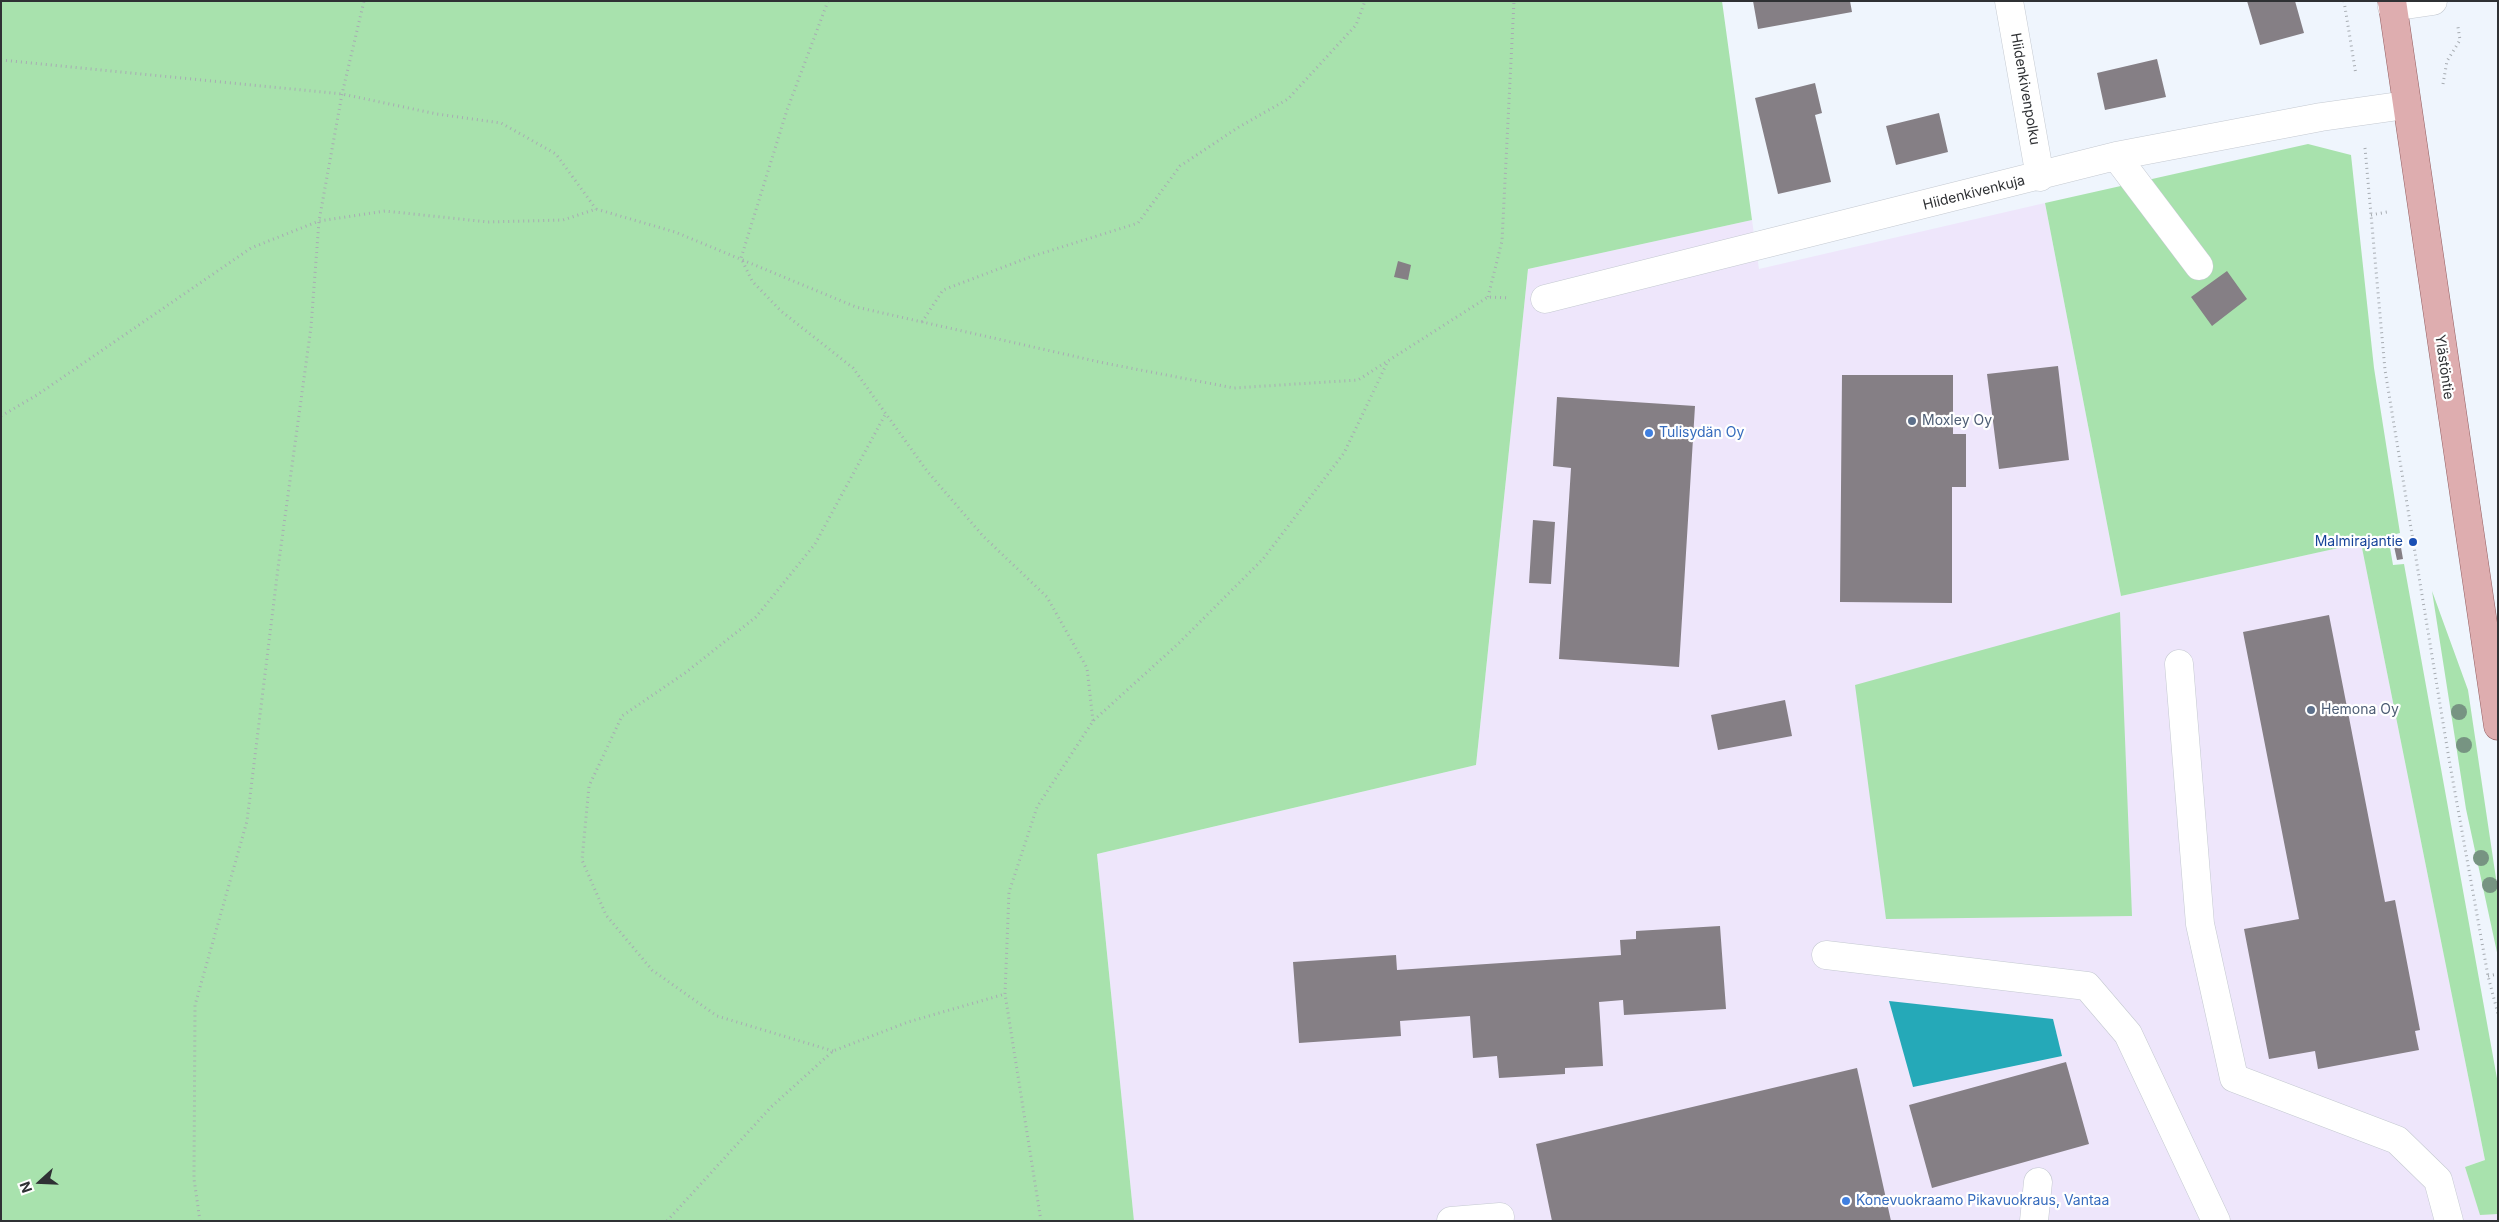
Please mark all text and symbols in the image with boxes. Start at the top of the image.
street label: Hiidenkivenpolku [2007,32,2043,146]
street label: Hiidenkivenkuja [1921,172,2027,214]
street label: Ylästöntie [2431,333,2457,401]
place label: Moxley Oy [1922,413,1992,429]
marker: Moxley Oy [1906,415,1918,427]
place label: Tulisydän Oy [1659,425,1744,441]
marker: Tulisydän Oy [1643,427,1655,439]
place label: Malmirajantie [2315,534,2403,550]
marker: Malmirajantie [2407,536,2419,548]
place label: Hemona Oy [2321,702,2399,718]
marker: Hemona Oy [2305,704,2317,716]
north arrow [15,1157,65,1207]
text: N [16,1179,35,1195]
place label: Konevuokraamo Pikavuokraus, Vantaa [1856,1193,2109,1209]
marker: Konevuokraamo Pikavuokraus, Vantaa [1840,1195,1852,1207]

